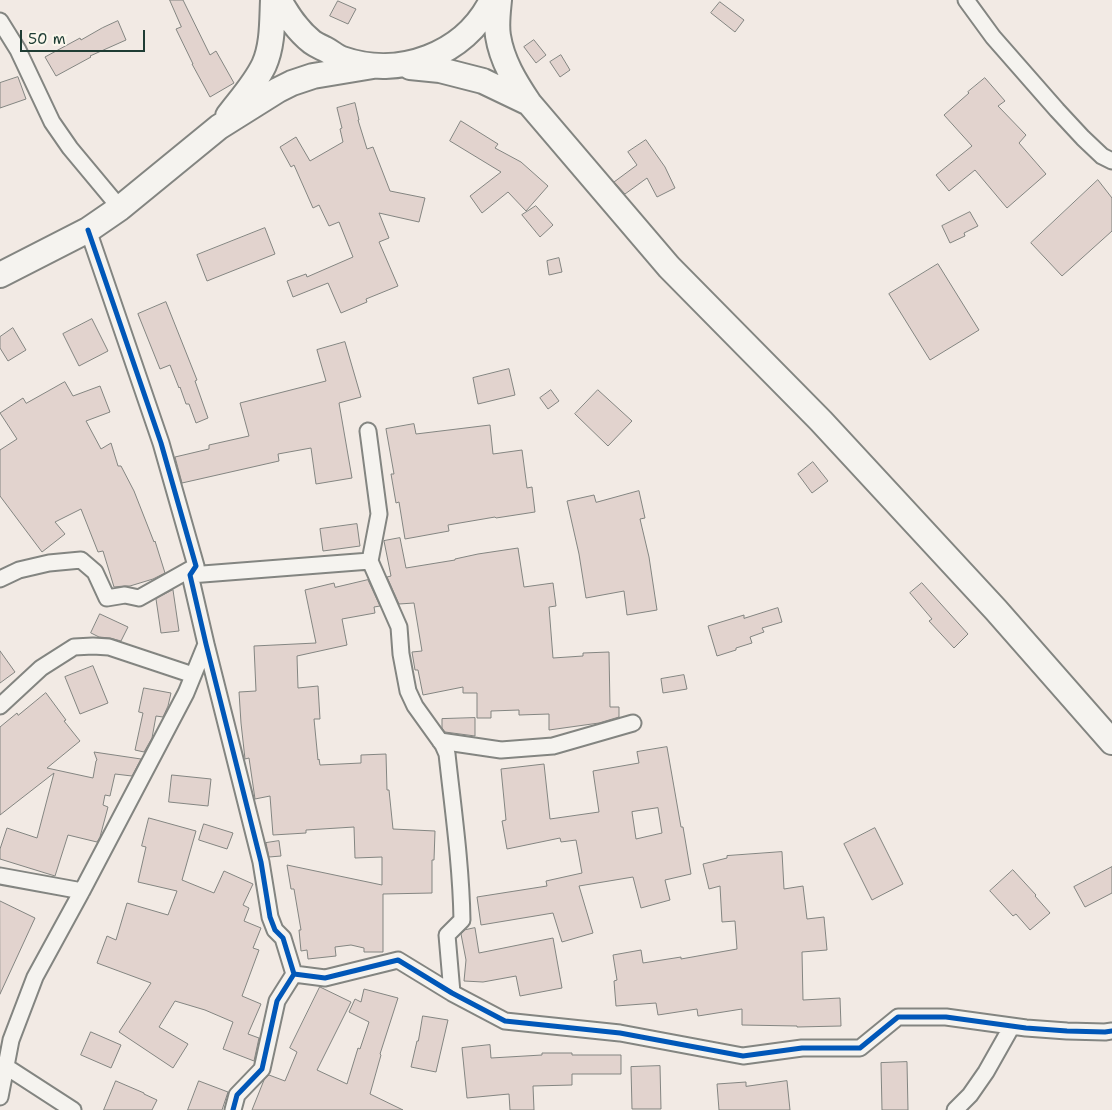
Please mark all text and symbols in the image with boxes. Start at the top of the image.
scale bar [22,20,148,52]
text: 50 m [28,29,66,49]

